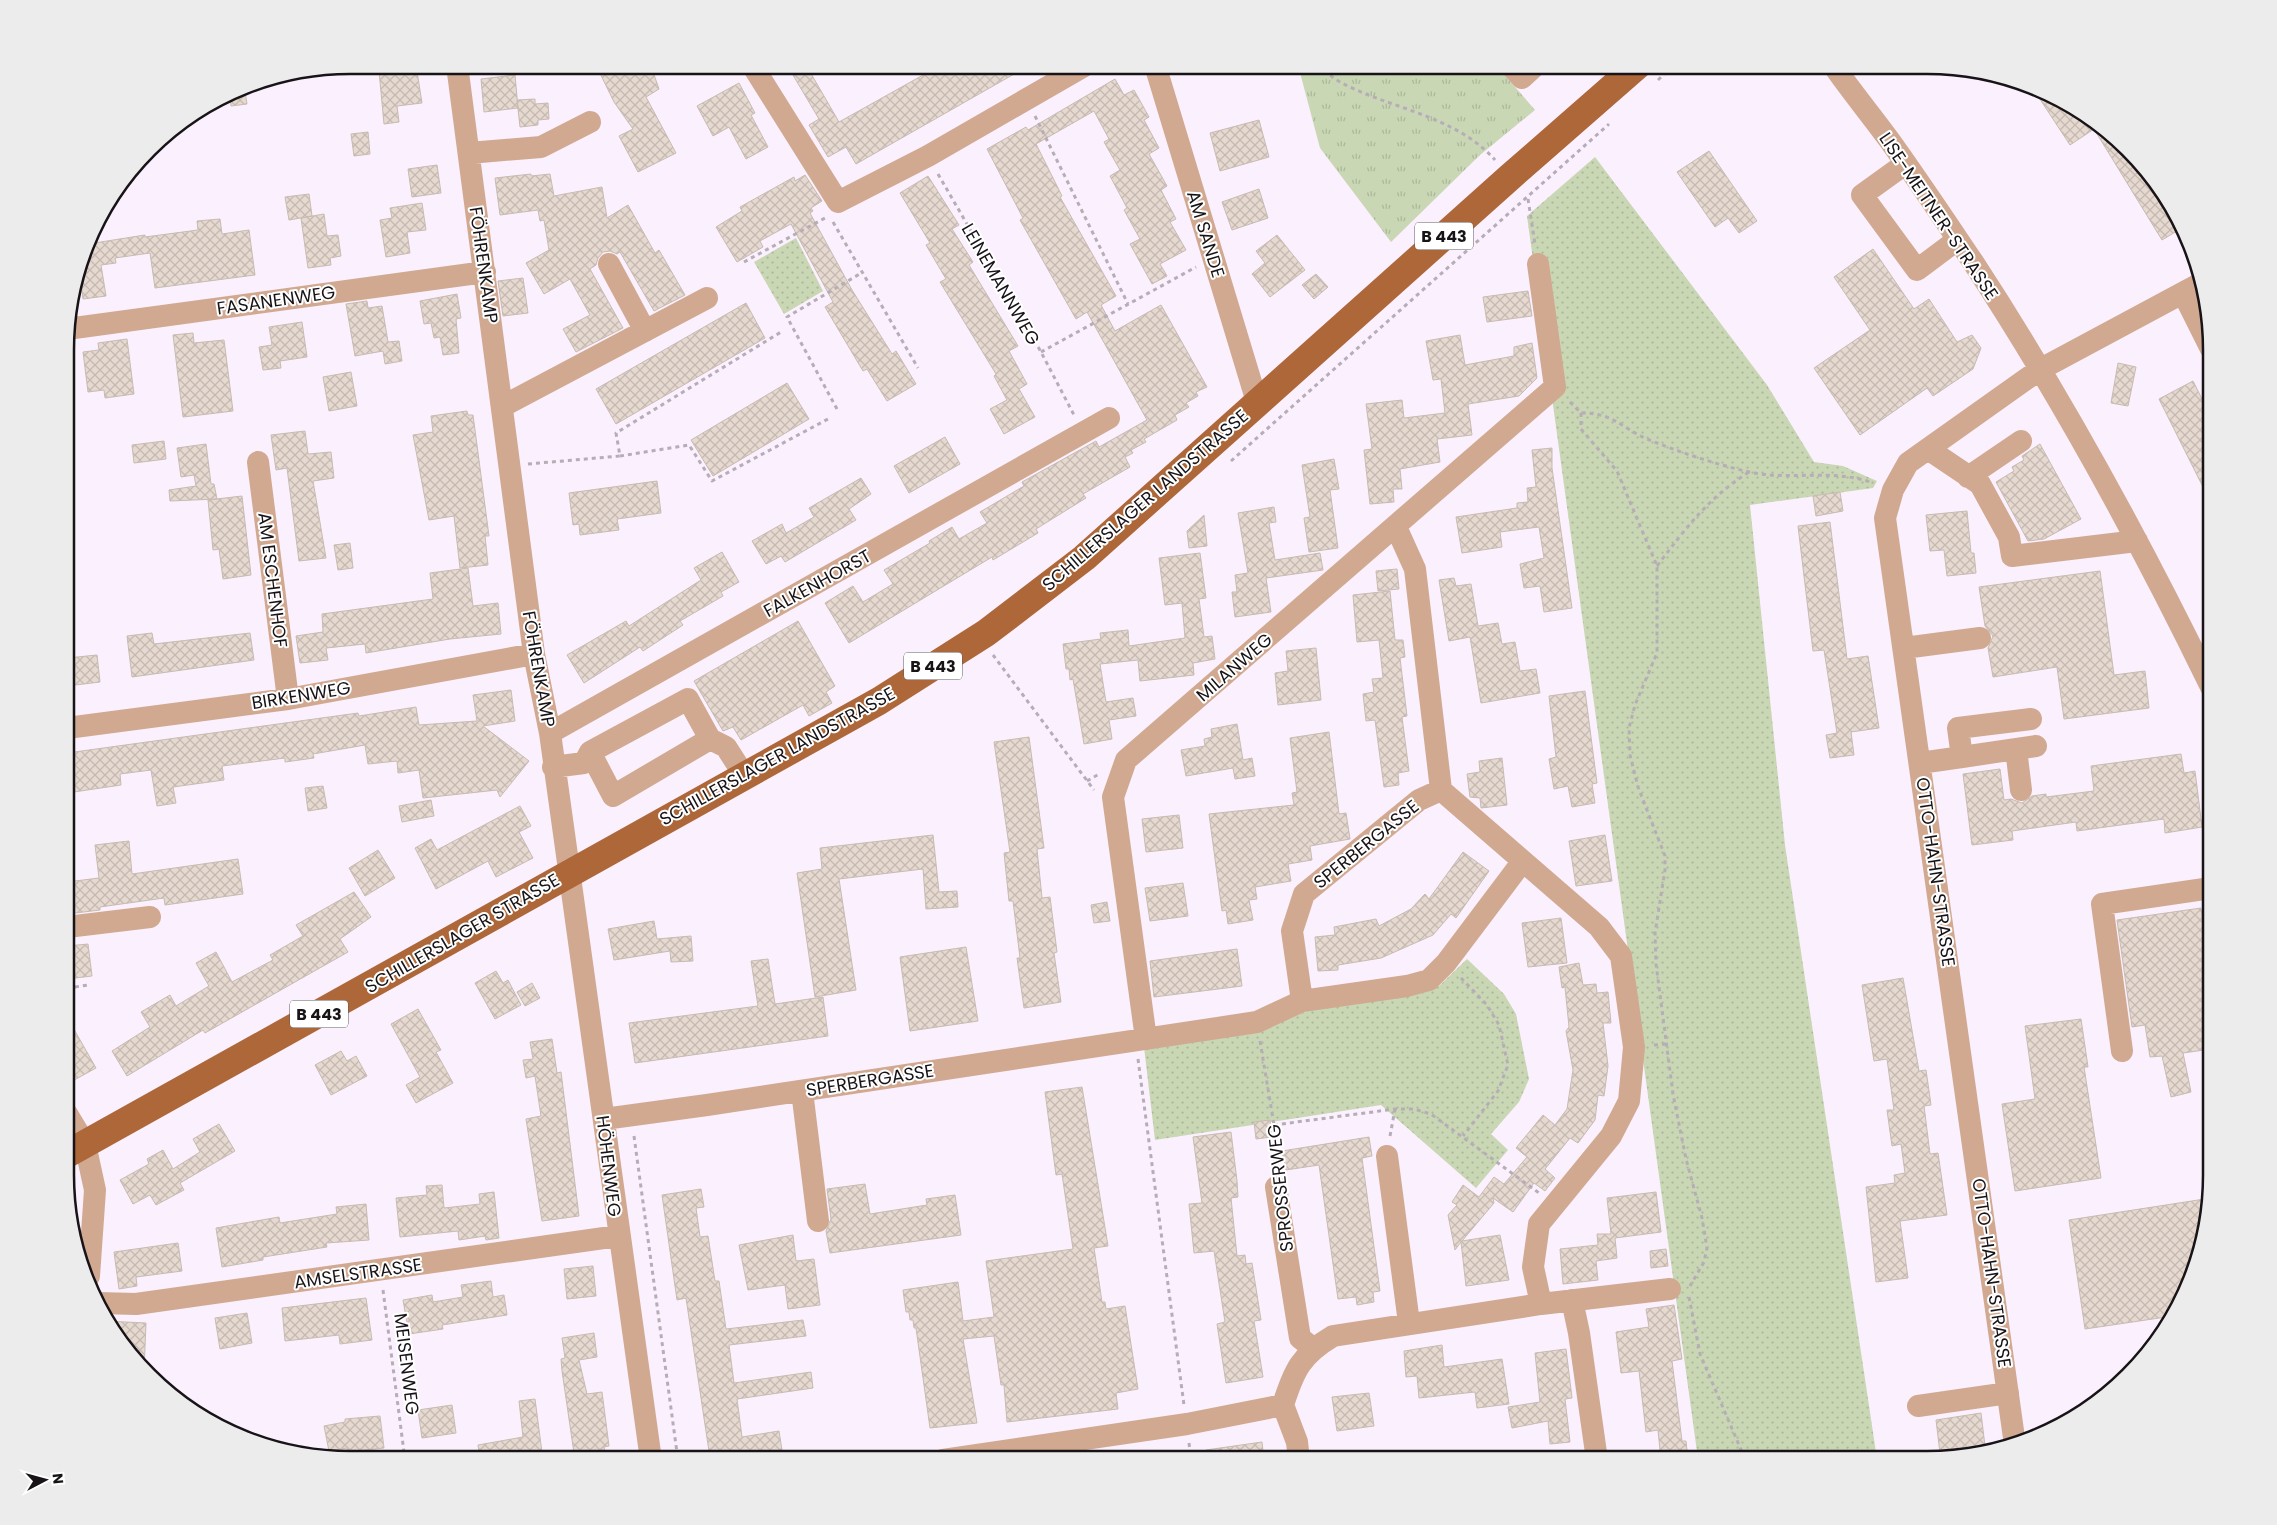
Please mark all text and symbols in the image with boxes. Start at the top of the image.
street label: LISE-MEITNER-STRASSE [1873,127,2005,305]
street label: AM SANDE [1181,187,1231,281]
street label: FÖHRENKAMP [463,205,505,325]
street label: LEINEMANNWEG [956,218,1046,350]
road number: B 443 [1415,222,1473,250]
street label: FASANENWEG [215,279,337,321]
street label: SCHILLERSLAGER LANDSTRASSE [1037,403,1253,597]
street label: AM ESCHENHOF [252,511,294,649]
street label: FALKENHORST [759,543,876,623]
street label: FÖHRENKAMP [517,609,561,729]
street label: MILANWEG [1191,627,1277,707]
road number: B 443 [904,652,962,679]
street label: BIRKENWEG [250,675,352,715]
street label: SCHILLERSLAGER LANDSTRASSE [655,681,899,831]
street label: OTTO-HAHN-STRASSE [1910,776,1962,968]
street label: SPERBERGASSE [1308,794,1424,894]
street label: SCHILLERSLAGER STRASSE [360,867,564,999]
road number: B 443 [290,1001,348,1028]
street label: SPERBERGASSE [804,1058,936,1102]
street label: HÖHENWEG [590,1114,628,1218]
street label: SPROSSERWEG [1261,1123,1299,1253]
street label: OTTO-HAHN-STRASSE [1966,1177,2018,1369]
street label: AMSELSTRASSE [292,1252,424,1294]
street label: MEISENWEG [388,1312,426,1416]
north arrow [20,1455,70,1505]
text: N [47,1472,68,1485]

